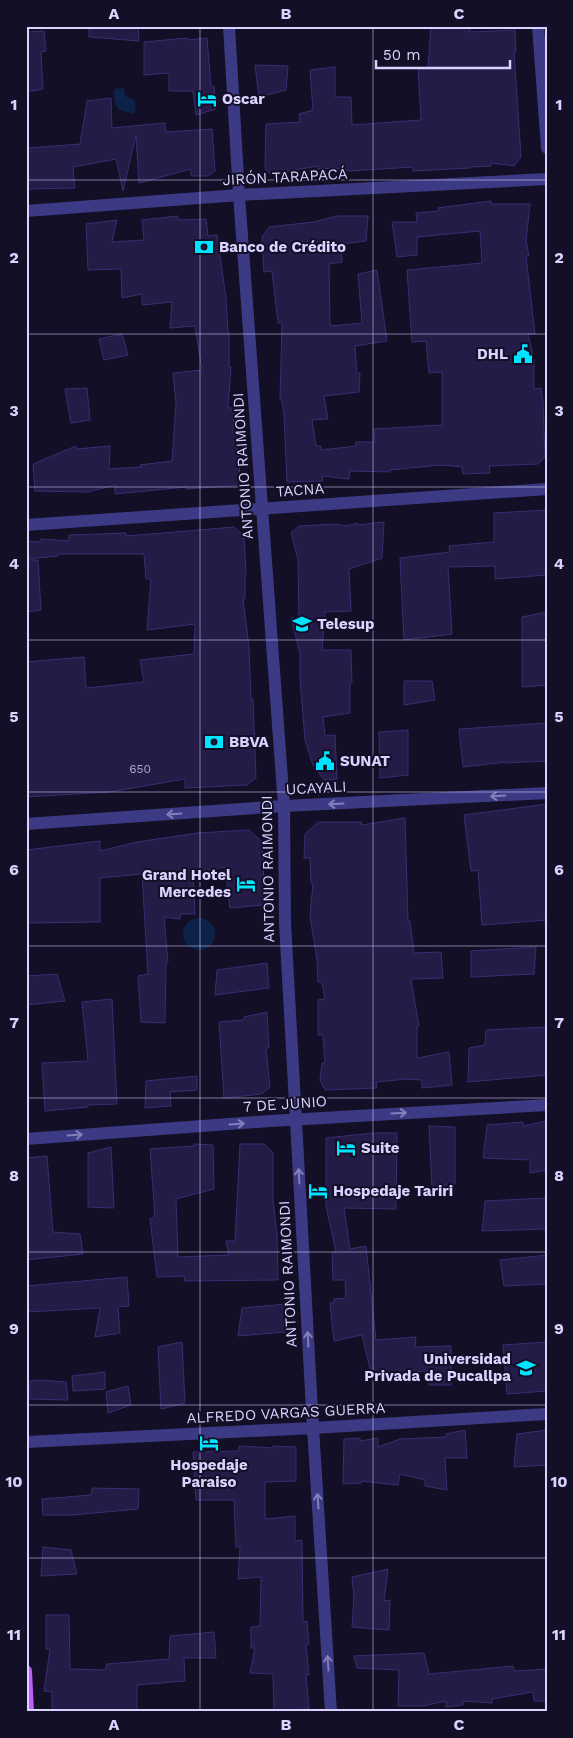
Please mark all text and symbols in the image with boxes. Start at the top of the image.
text: A [109,4,120,23]
text: B [281,4,292,23]
text: C [454,4,465,23]
scale bar [376,38,509,70]
text: 50 m [383,46,420,64]
hotel icon: Oscar [196,88,218,110]
place label: Oscar [222,90,265,108]
text: 1 [11,95,17,114]
text: 1 [556,95,562,114]
street label: JIRÓN TARAPACÁ [222,164,348,189]
bank icon: Banco de Crédito [193,236,215,258]
place label: Banco de Crédito [219,238,346,256]
text: 2 [9,248,19,267]
text: 2 [554,248,564,267]
public building icon: DHL [512,343,534,365]
place label: DHL [477,345,508,363]
street label: ANTONIO RAIMONDI [229,392,257,540]
text: 3 [9,401,19,420]
text: 3 [554,401,564,420]
street label: TACNA [275,479,325,501]
text: 4 [9,554,19,573]
text: 4 [554,554,564,573]
school or university icon: Telesup [291,613,313,635]
place label: Telesup [317,615,374,633]
text: 5 [9,707,19,726]
text: 5 [554,707,564,726]
bank icon: BBVA [203,731,225,753]
place label: BBVA [229,733,270,751]
public building icon: SUNAT [314,750,336,772]
place label: SUNAT [340,752,390,770]
house number: 650 [129,762,151,776]
street label: UCAYALI [285,777,347,799]
one-way arrow [490,791,506,800]
street label: ANTONIO RAIMONDI [258,795,278,943]
one-way arrow [328,799,344,808]
one-way arrow [166,809,182,818]
text: 6 [9,860,19,879]
text: 6 [554,860,564,879]
place label: Grand Hotel Mercedes [142,866,231,901]
hotel icon: Grand Hotel Mercedes [235,873,257,895]
text: 7 [9,1013,19,1032]
text: 7 [554,1013,564,1032]
street label: 7 DE JUNIO [242,1092,328,1116]
one-way arrow [391,1109,407,1118]
one-way arrow [229,1119,245,1128]
one-way arrow [67,1131,83,1140]
hotel icon: Suite [335,1137,357,1159]
place label: Suite [361,1139,400,1157]
text: 8 [9,1166,19,1185]
text: 8 [554,1166,564,1185]
one-way arrow [295,1169,304,1185]
hotel icon: Hospedaje Tariri [307,1180,329,1202]
place label: Hospedaje Tariri [333,1182,453,1200]
street label: ANTONIO RAIMONDI [275,1200,301,1348]
text: 9 [9,1319,19,1338]
text: 9 [554,1319,564,1338]
one-way arrow [304,1331,313,1347]
place label: Universidad Privada de Pucallpa [364,1350,511,1385]
school or university icon: Universidad Privada de Pucallpa [515,1357,537,1379]
street label: ALFREDO VARGAS GUERRA [186,1399,386,1427]
hotel icon: Hospedaje Paraiso [198,1432,220,1454]
place label: Hospedaje Paraiso [170,1456,248,1491]
text: 10 [5,1472,23,1491]
text: 10 [550,1472,568,1491]
one-way arrow [313,1493,322,1509]
text: 11 [7,1625,21,1644]
text: 11 [552,1625,566,1644]
one-way arrow [323,1655,333,1671]
text: A [109,1715,120,1734]
text: B [281,1715,292,1734]
text: C [454,1715,465,1734]

